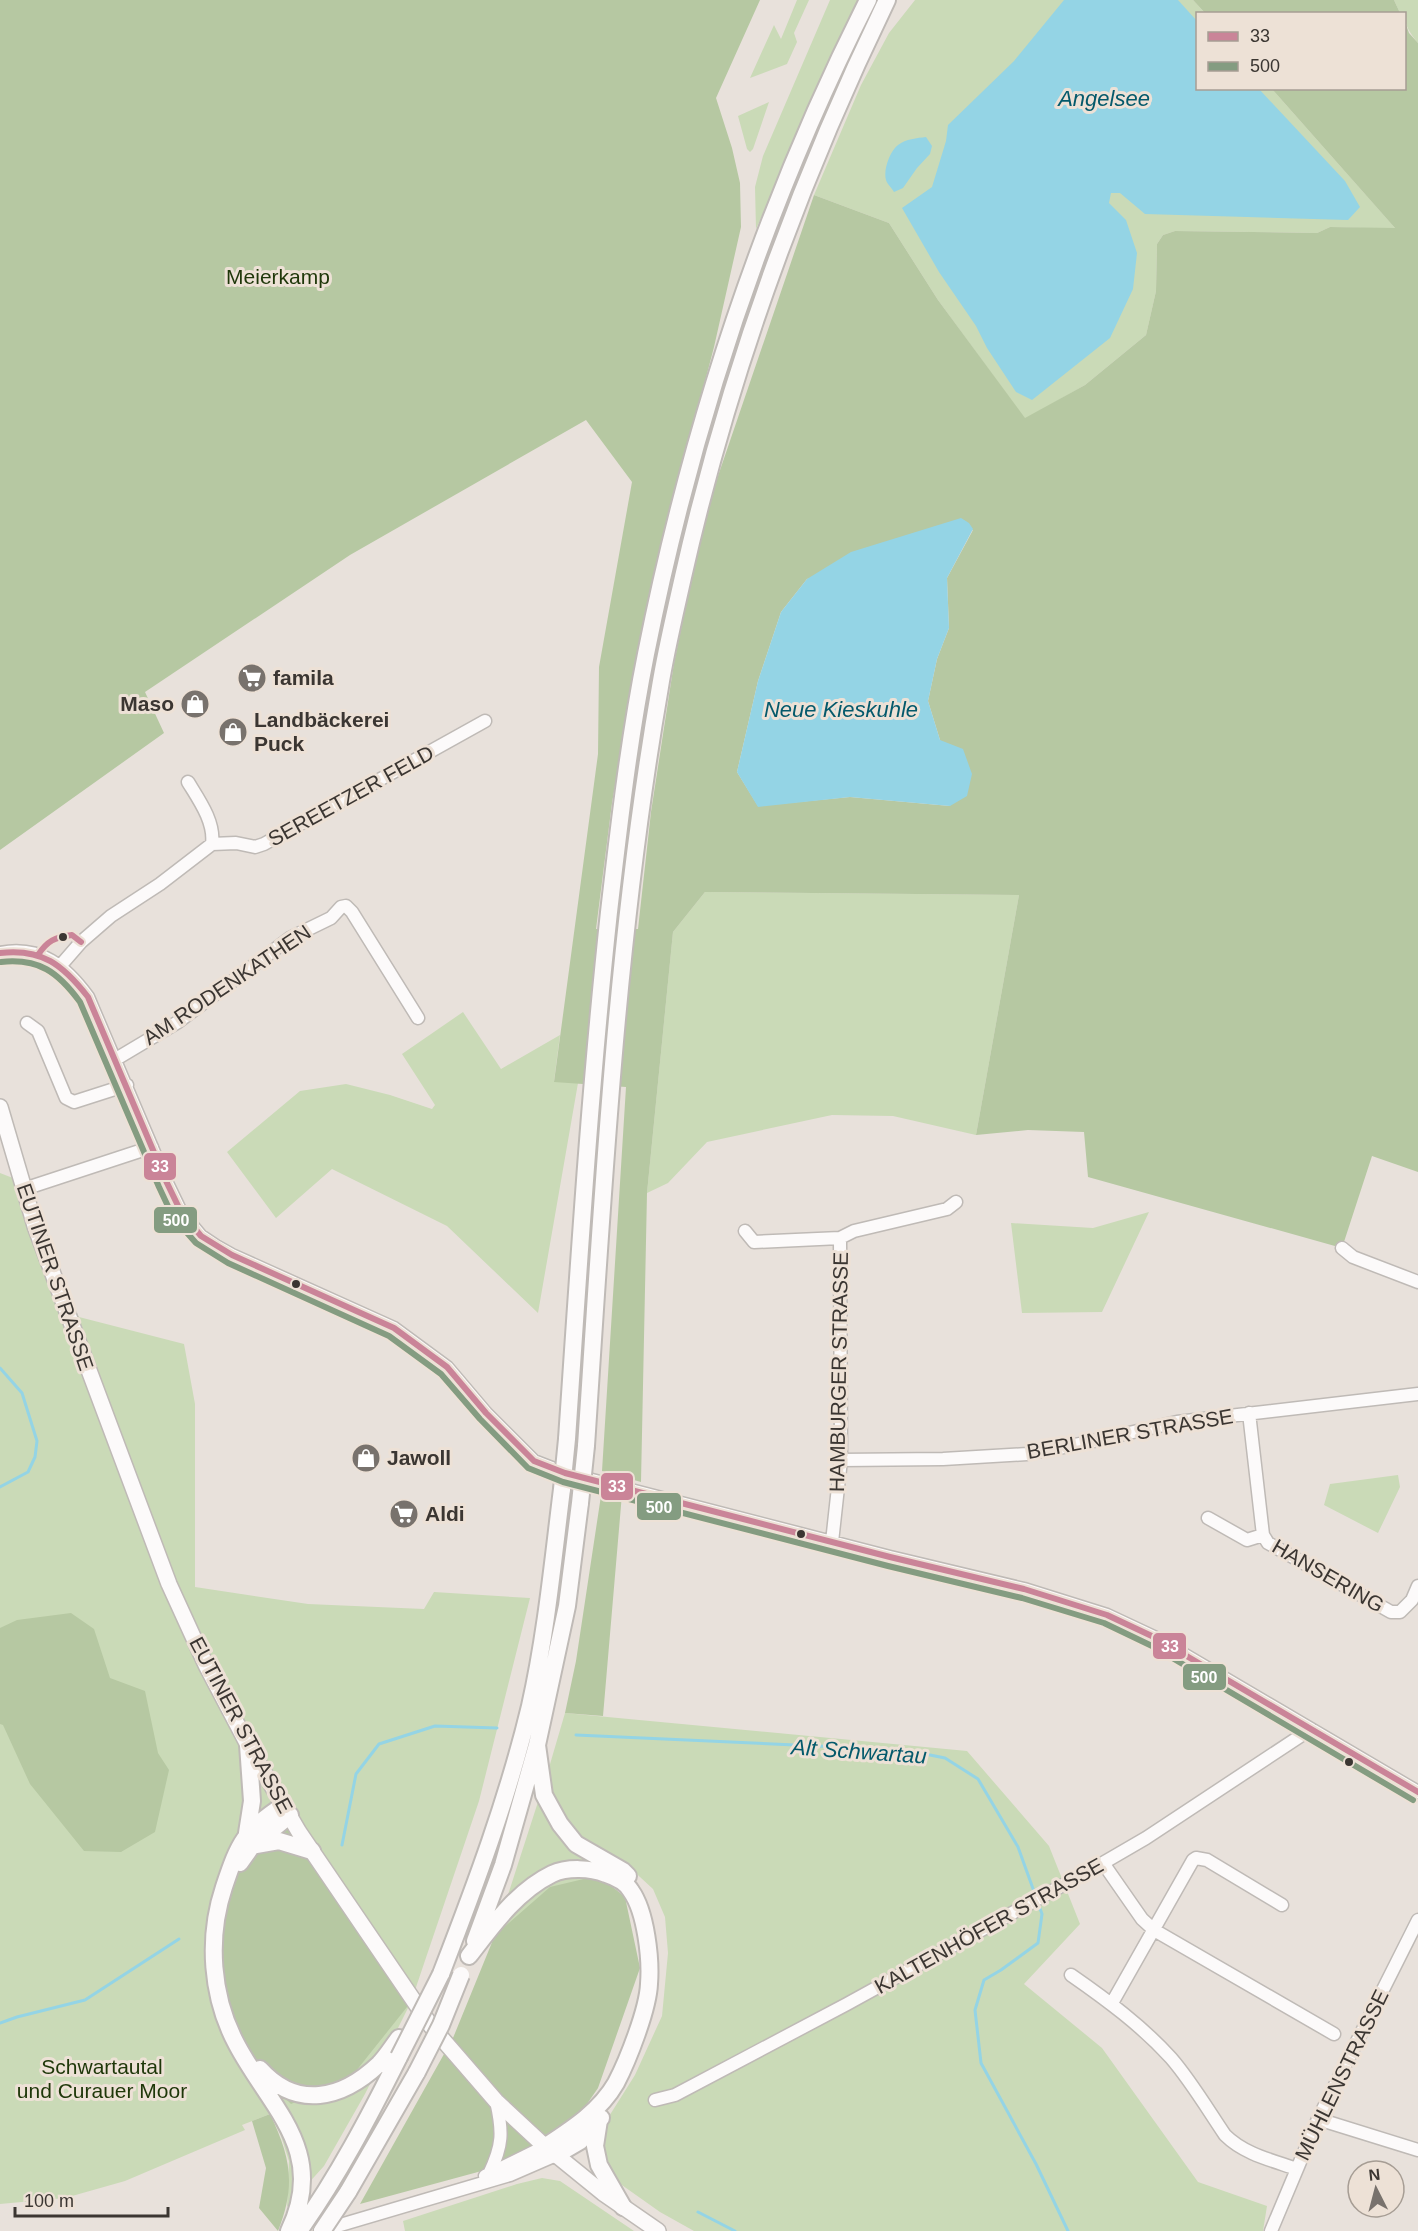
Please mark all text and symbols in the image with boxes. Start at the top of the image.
legend [1196,12,1406,90]
text: 33 [1250,26,1270,46]
text: 500 [1250,56,1280,76]
water label: Angelsee [1056,86,1150,111]
park label: Meierkamp [226,265,330,288]
supermarket icon: famila [236,662,268,694]
place label: famila [273,666,334,689]
shop icon: Maso [179,688,211,720]
place label: Maso [120,692,174,715]
water label: Neue Kieskuhle [764,697,918,722]
place label: Landbäckerei Puck [254,708,389,755]
shop icon: Landbäckerei Puck [217,716,249,748]
street label: SEREETZER FELD [264,741,437,851]
street label: AM RODENKATHEN [139,920,315,1049]
unlabelled marker [57,931,69,943]
line badge: 33 [143,1152,177,1181]
text: 33 [151,1158,169,1175]
street label: EUTINER STRASSE [13,1180,98,1373]
line badge: 500 [153,1206,198,1234]
text: 500 [163,1212,189,1229]
street label: HAMBURGER STRASSE [825,1252,852,1492]
unlabelled marker [290,1278,302,1290]
street label: BERLINER STRASSE [1025,1404,1235,1463]
shop icon: Jawoll [350,1442,382,1474]
place label: Jawoll [387,1446,451,1469]
line badge: 33 [600,1472,634,1501]
text: 33 [608,1478,626,1495]
line badge: 500 [636,1492,682,1521]
supermarket icon: Aldi [388,1498,420,1530]
text: 500 [646,1499,672,1516]
place label: Aldi [425,1502,465,1525]
unlabelled marker [795,1528,807,1540]
street label: HANSERING [1268,1534,1388,1617]
line badge: 33 [1152,1632,1187,1660]
street label: EUTINER STRASSE [185,1633,298,1817]
text: 33 [1161,1638,1179,1655]
line badge: 500 [1182,1663,1227,1691]
text: 500 [1191,1669,1217,1686]
water label: Alt Schwartau [788,1734,928,1769]
unlabelled marker [1343,1756,1355,1768]
street label: KALTENHÖFER STRASSE [871,1853,1107,1998]
street label: MÜHLENSTRASSE [1290,1986,1393,2164]
park label: Schwartautal und Curauer Moor [17,2055,187,2102]
north arrow [1346,2159,1406,2219]
text: N [1368,2166,1381,2184]
scale bar [15,2180,168,2218]
text: 100 m [24,2191,74,2211]

